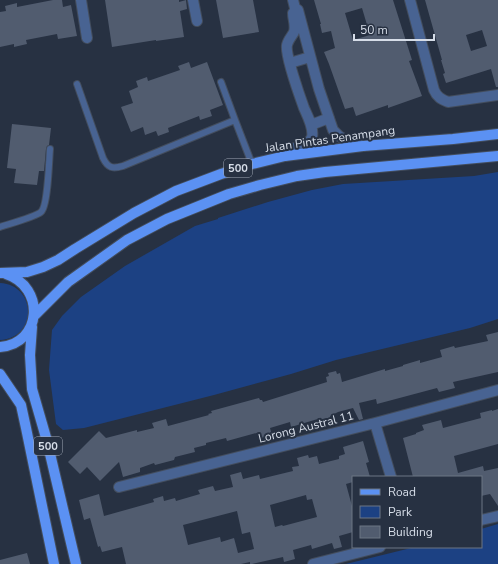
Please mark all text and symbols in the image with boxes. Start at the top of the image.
scale bar [354,16,434,42]
text: 50 m [360,22,388,38]
street label: Jalan Pintas Penampang [263,122,396,156]
road number: 500 [224,159,252,177]
street label: Lorong Austral 11 [257,407,355,447]
road number: 500 [34,437,62,455]
legend [352,476,482,548]
text: Road [388,484,416,500]
text: Park [388,504,413,520]
text: Building [388,524,433,540]

